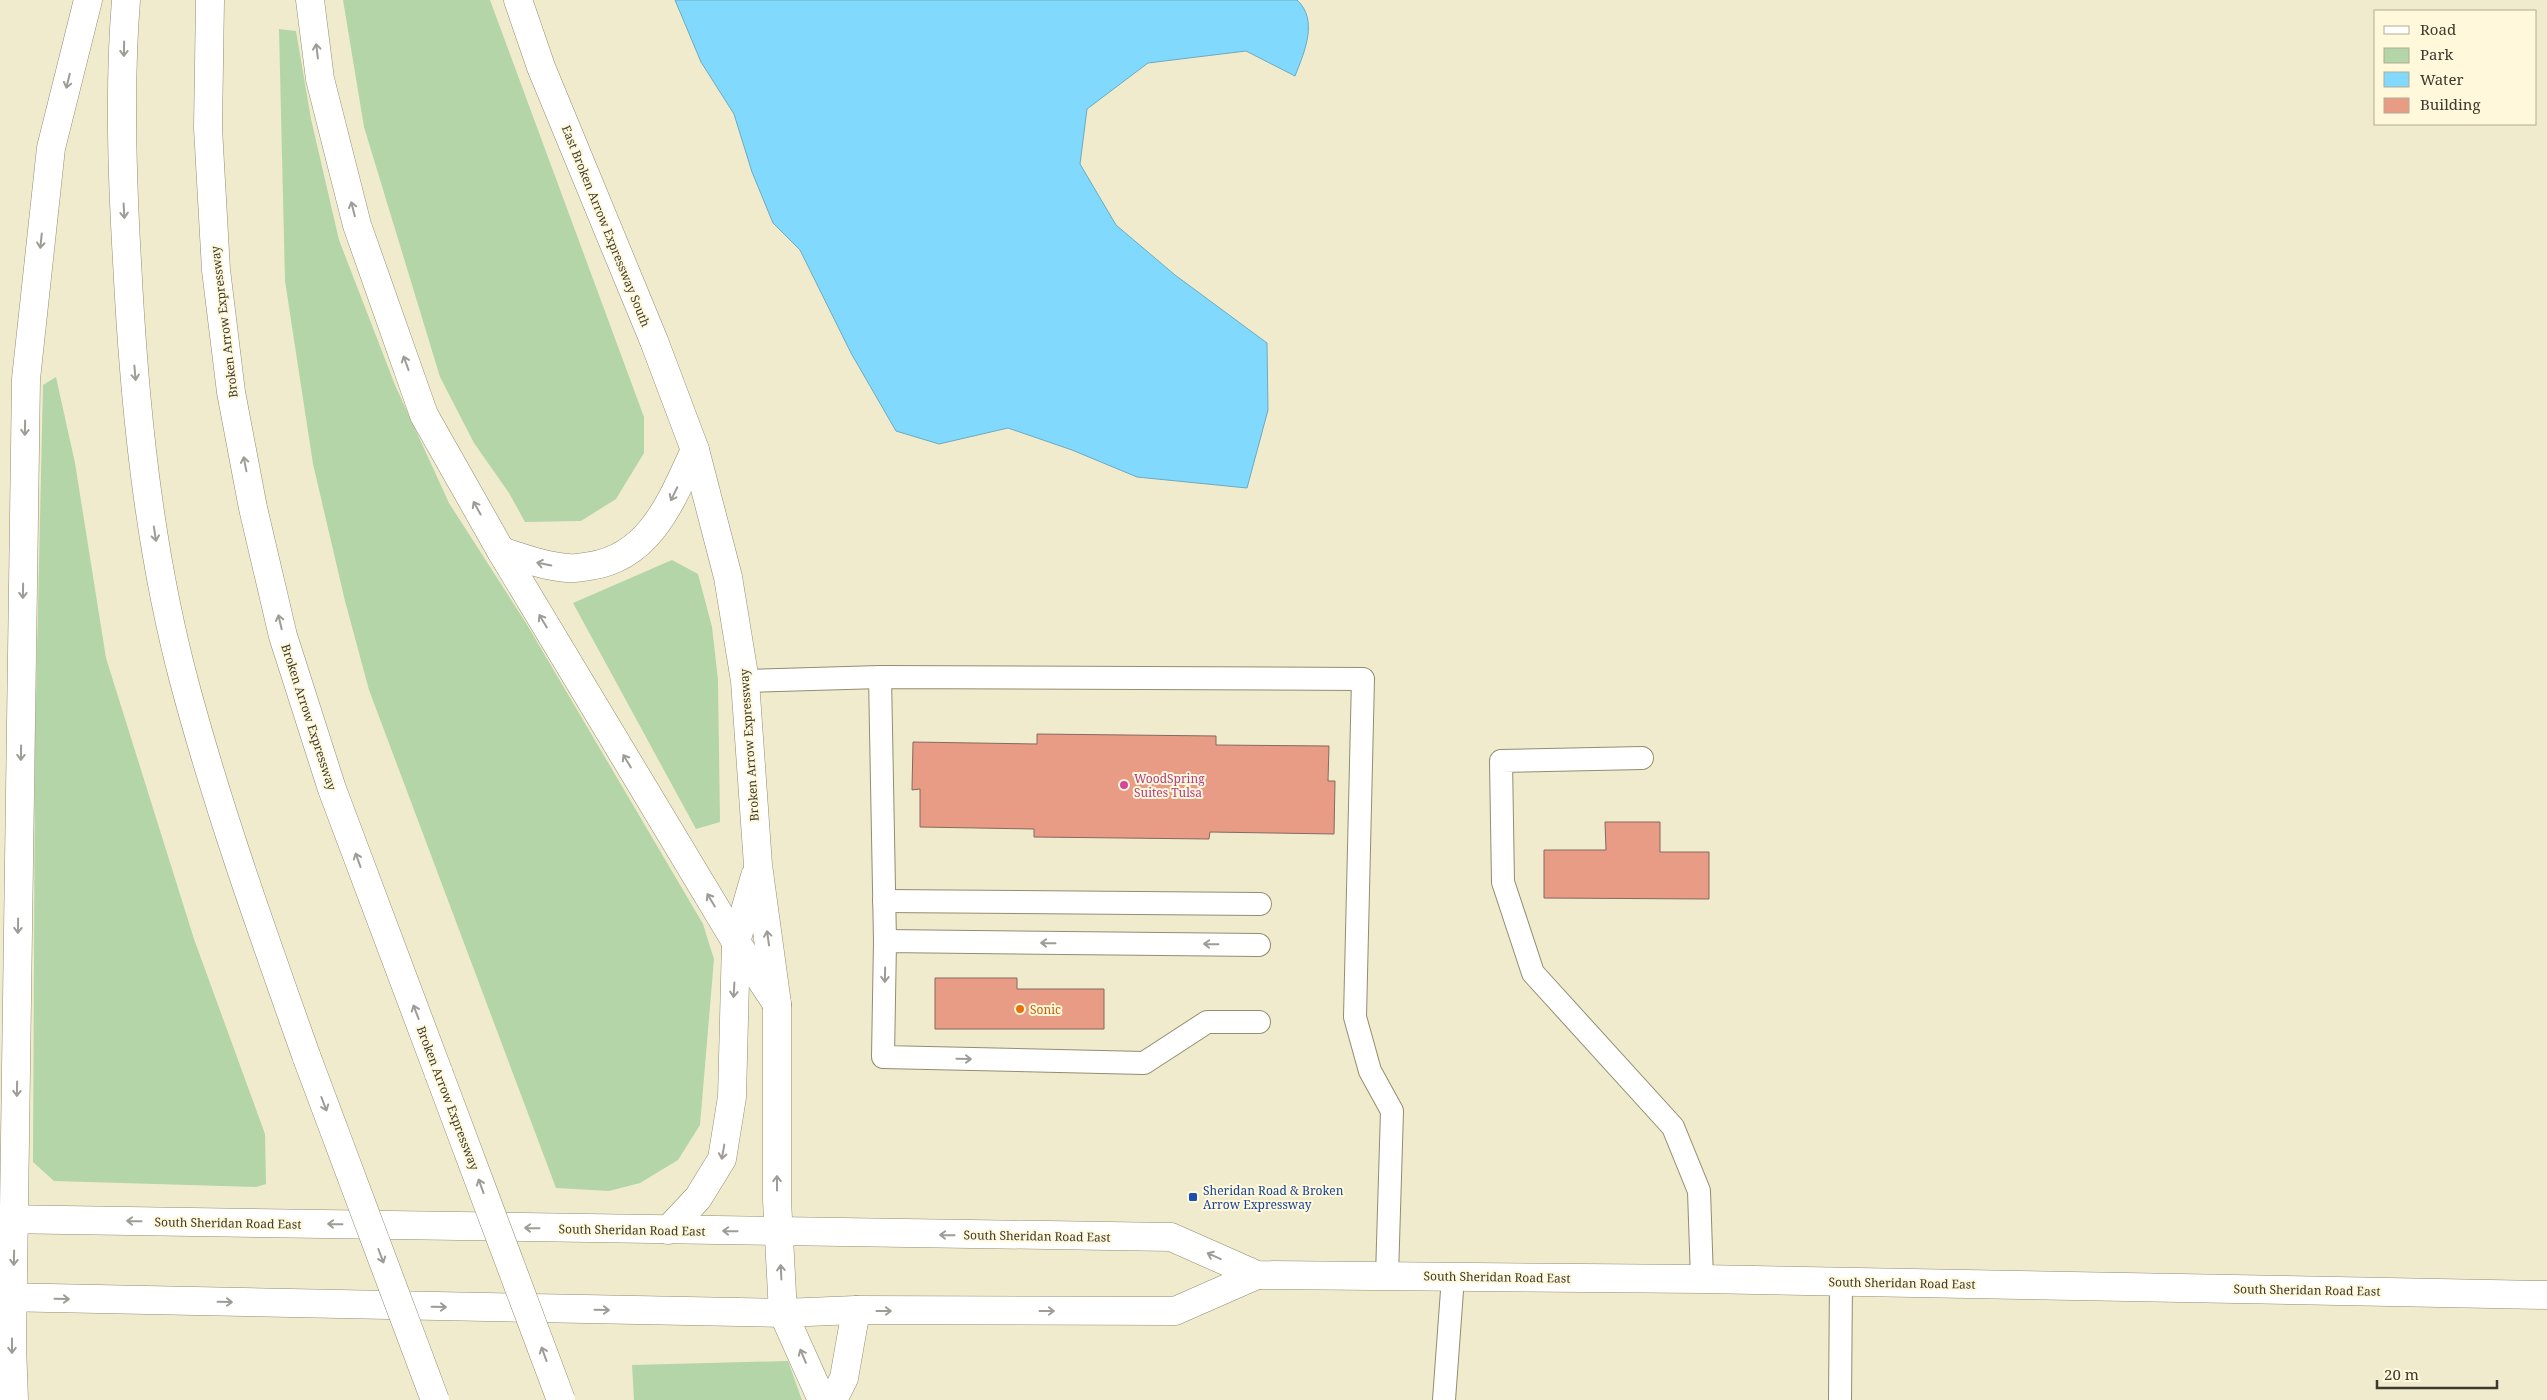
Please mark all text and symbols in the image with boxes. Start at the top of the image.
legend [2374,10,2537,125]
text: Road [2420,19,2456,39]
one-way arrow [119,40,129,56]
one-way arrow [312,43,322,59]
text: Park [2420,44,2454,64]
text: Water [2420,69,2463,89]
one-way arrow [63,73,72,89]
text: Building [2420,94,2481,114]
street label: East Broken Arrow Expressway South [558,123,654,330]
one-way arrow [348,202,357,218]
one-way arrow [120,203,129,219]
one-way arrow [36,233,46,249]
street label: Broken Arrow Expressway [206,245,242,399]
one-way arrow [401,356,410,371]
one-way arrow [130,365,139,381]
one-way arrow [20,420,30,436]
one-way arrow [239,456,249,472]
one-way arrow [669,487,679,502]
one-way arrow [472,501,482,516]
one-way arrow [150,526,160,542]
one-way arrow [536,559,552,568]
one-way arrow [18,582,28,598]
one-way arrow [275,615,284,631]
one-way arrow [538,615,548,629]
street label: Broken Arrow Expressway [277,642,341,793]
street label: Broken Arrow Expressway [735,668,763,822]
one-way arrow [16,744,26,761]
one-way arrow [622,754,632,768]
place label: WoodSpring Suites Tulsa [1134,770,1205,801]
marker: WoodSpring Suites Tulsa [1118,779,1130,791]
one-way arrow [353,852,362,868]
one-way arrow [706,893,716,907]
one-way arrow [14,918,23,934]
one-way arrow [763,931,773,947]
one-way arrow [1040,938,1056,948]
one-way arrow [1203,939,1219,949]
one-way arrow [880,967,889,983]
one-way arrow [729,982,738,998]
place label: Sonic [1030,1001,1061,1018]
marker: Sonic [1014,1003,1026,1015]
one-way arrow [410,1004,419,1019]
street label: Broken Arrow Expressway [413,1024,483,1173]
one-way arrow [956,1054,972,1064]
one-way arrow [12,1080,22,1096]
one-way arrow [320,1096,329,1111]
one-way arrow [718,1144,728,1160]
one-way arrow [772,1175,782,1192]
one-way arrow [476,1178,485,1194]
place label: Sheridan Road & Broken Arrow Expressway [1203,1182,1344,1213]
marker: Sheridan Road & Broken Arrow Expressway [1187,1191,1199,1203]
street label: South Sheridan Road East [154,1213,302,1233]
one-way arrow [126,1216,142,1226]
one-way arrow [327,1220,343,1229]
street label: South Sheridan Road East [558,1220,706,1240]
one-way arrow [524,1223,540,1233]
one-way arrow [722,1226,738,1236]
street label: South Sheridan Road East [963,1226,1111,1246]
one-way arrow [940,1230,956,1240]
one-way arrow [377,1248,387,1263]
one-way arrow [10,1250,19,1266]
one-way arrow [1207,1251,1222,1261]
one-way arrow [776,1265,785,1281]
street label: South Sheridan Road East [1423,1267,1571,1287]
street label: South Sheridan Road East [1828,1273,1976,1293]
street label: South Sheridan Road East [2233,1280,2381,1300]
one-way arrow [54,1294,70,1304]
one-way arrow [217,1298,233,1307]
one-way arrow [431,1302,447,1312]
one-way arrow [594,1305,610,1315]
one-way arrow [876,1306,892,1316]
one-way arrow [1038,1306,1054,1316]
one-way arrow [7,1338,17,1354]
one-way arrow [539,1347,548,1363]
one-way arrow [797,1349,806,1364]
scale bar [2377,1358,2497,1390]
text: 20 m [2384,1364,2419,1384]

